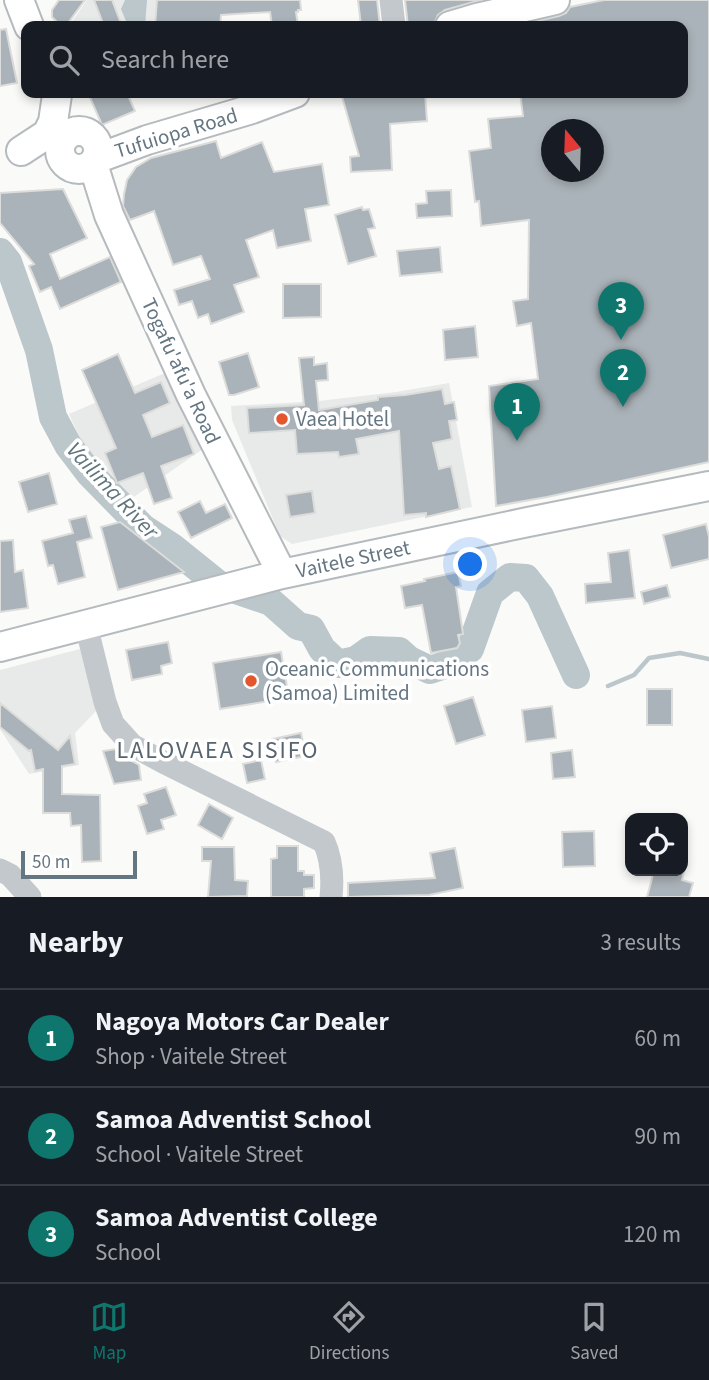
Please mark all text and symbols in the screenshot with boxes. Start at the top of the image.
search box [21,21,688,98]
icon: search [45,41,83,79]
text: Search here [101,41,229,78]
street label: Tufuiopa Road [111,100,241,166]
north arrow [541,119,604,182]
pin: 3 [598,282,644,340]
street label: Togafu'afu'a Road [134,293,228,449]
pin: 2 [600,349,646,407]
pin: 1 [494,383,540,441]
place label: Vaea Hotel [296,404,389,434]
marker: Vaea Hotel [274,411,290,427]
water label: Vailima River [59,434,167,547]
street label: Vaitele Street [293,532,413,586]
your location [453,547,487,581]
place label: Oceanic Communications (Samoa) Limited [265,654,489,708]
marker: Oceanic Communications (Samoa) Limited [243,673,259,689]
district label: LALOVAEA SISIFO [117,733,319,768]
map controls [625,813,688,876]
button: locate [625,813,688,876]
scale bar [21,848,136,880]
text: 50 m [32,849,70,876]
text: Nearby [28,921,123,964]
text: 3 results [601,926,681,959]
text: Nagoya Motors Car Dealer [95,1003,389,1040]
text: 1 [45,1022,57,1055]
text: 60 m [634,1022,681,1055]
text: Shop · Vaitele Street [95,1040,287,1073]
text: Samoa Adventist School [95,1101,371,1138]
text: 2 [45,1120,57,1153]
text: 90 m [634,1120,681,1153]
text: School · Vaitele Street [95,1138,303,1171]
text: Samoa Adventist College [95,1199,378,1236]
text: 3 [45,1218,57,1251]
text: 120 m [623,1218,681,1251]
text: School [95,1236,161,1269]
tab: Map [90,1298,128,1367]
tab: Directions [309,1298,389,1367]
tab: Saved [570,1298,619,1367]

